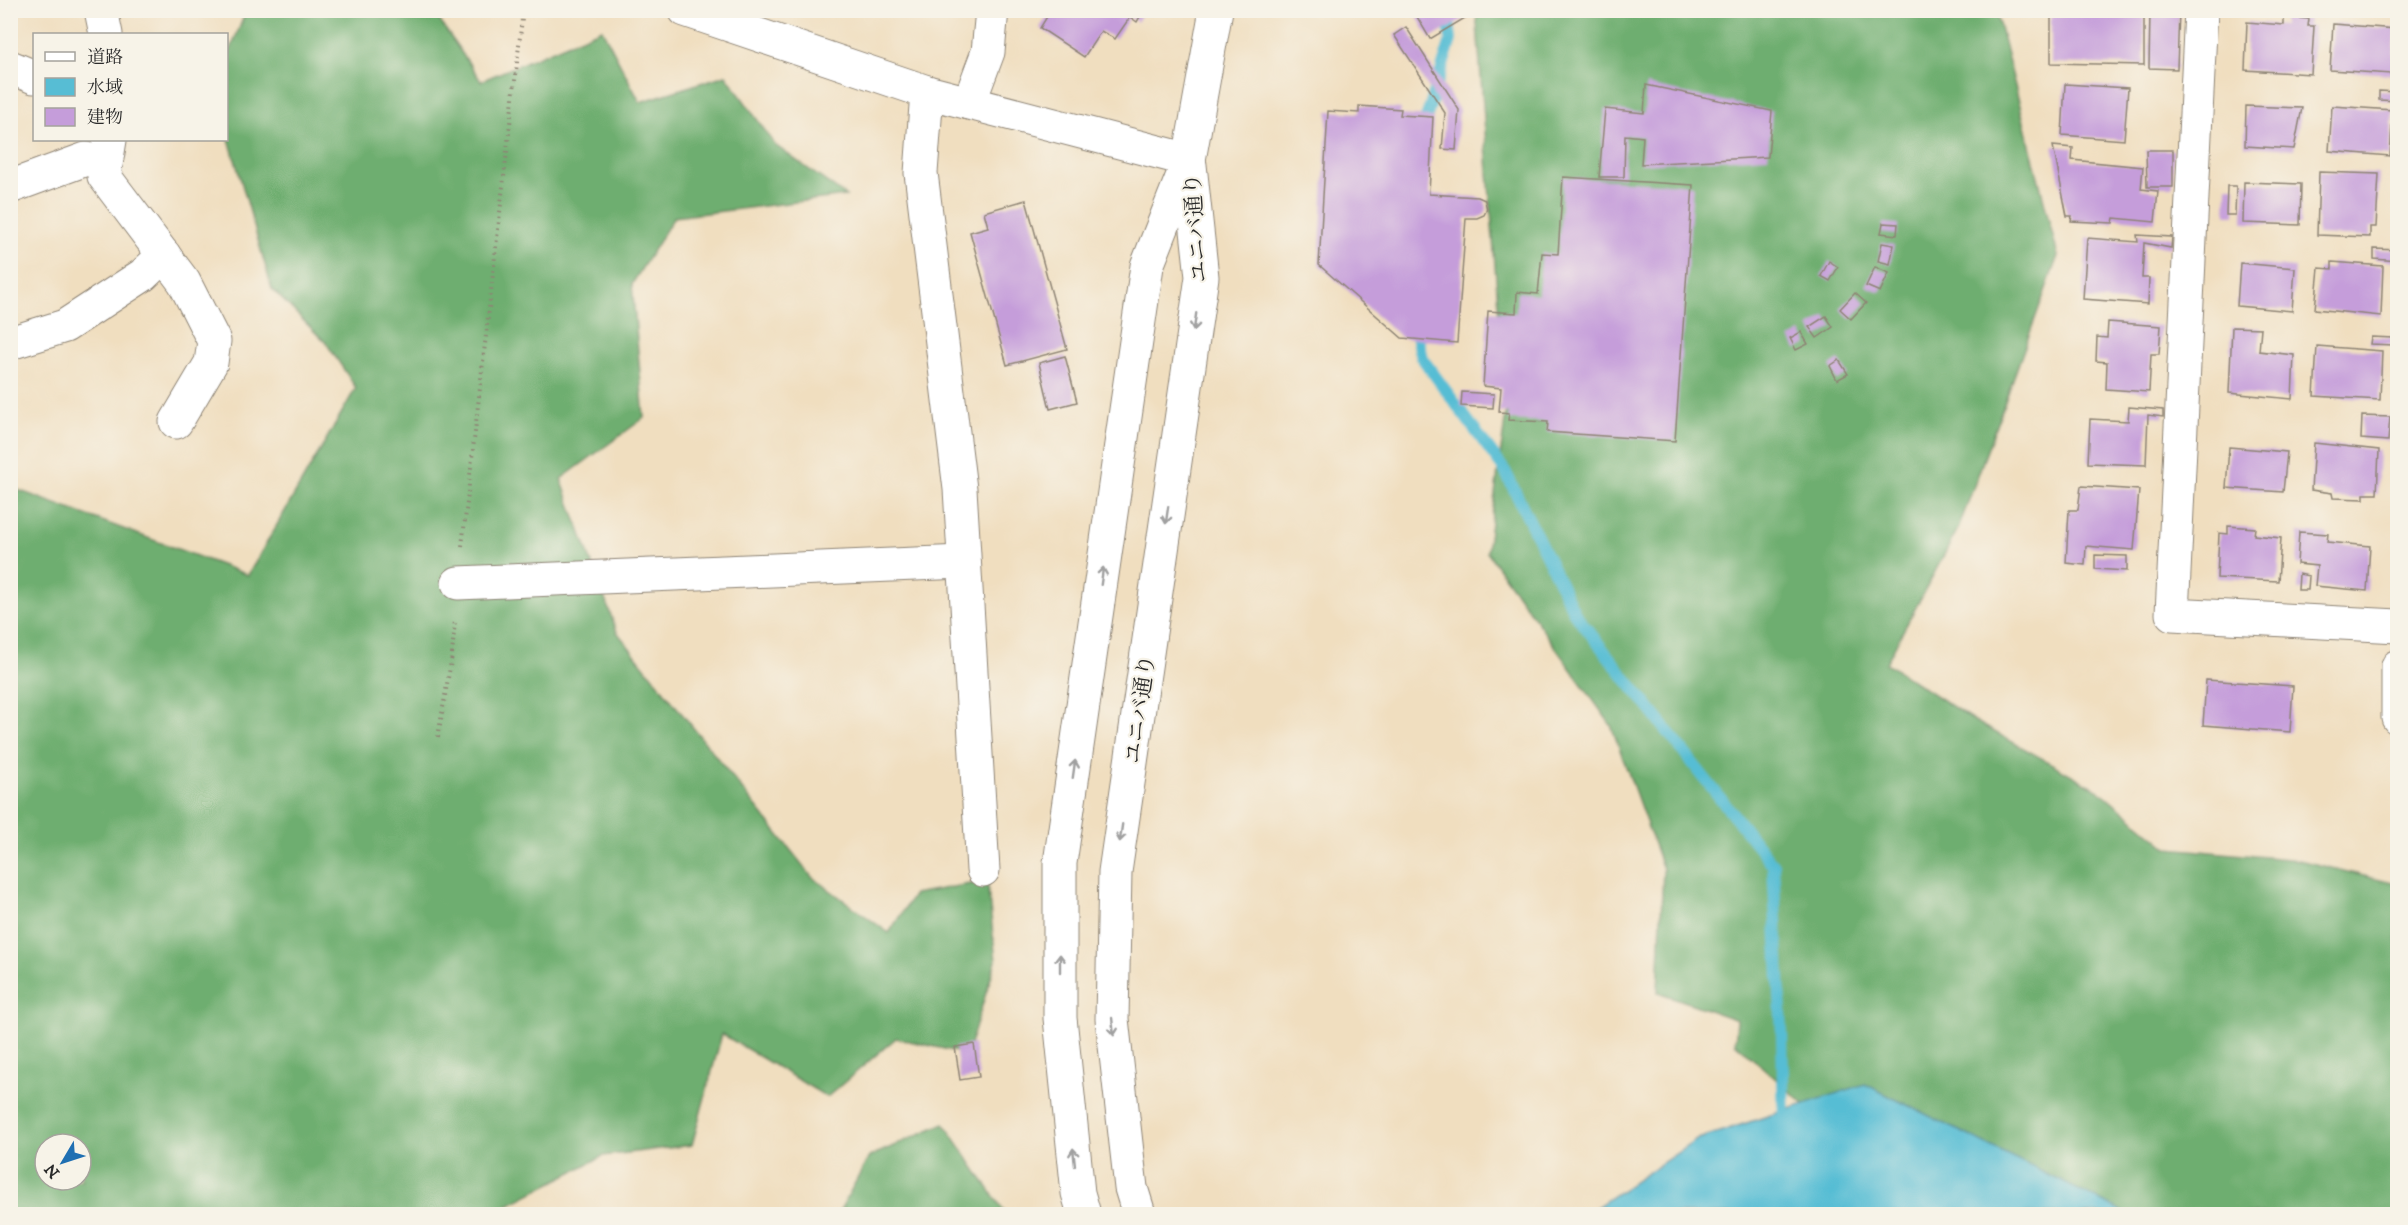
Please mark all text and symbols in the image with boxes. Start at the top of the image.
legend [33,33,228,141]
text: 道路 [87,47,123,69]
text: 水域 [87,77,123,99]
text: 建物 [87,107,123,129]
street label: ユニバ通り [1179,172,1214,284]
one-way arrow [1190,312,1201,332]
one-way arrow [1162,505,1173,525]
one-way arrow [1097,566,1108,586]
street label: ユニバ通り [1119,653,1162,766]
one-way arrow [1069,759,1080,779]
one-way arrow [1116,822,1127,842]
one-way arrow [1054,953,1066,973]
one-way arrow [1108,1017,1119,1037]
north arrow [33,1132,93,1192]
one-way arrow [1068,1148,1079,1167]
text: N [40,1159,64,1182]

